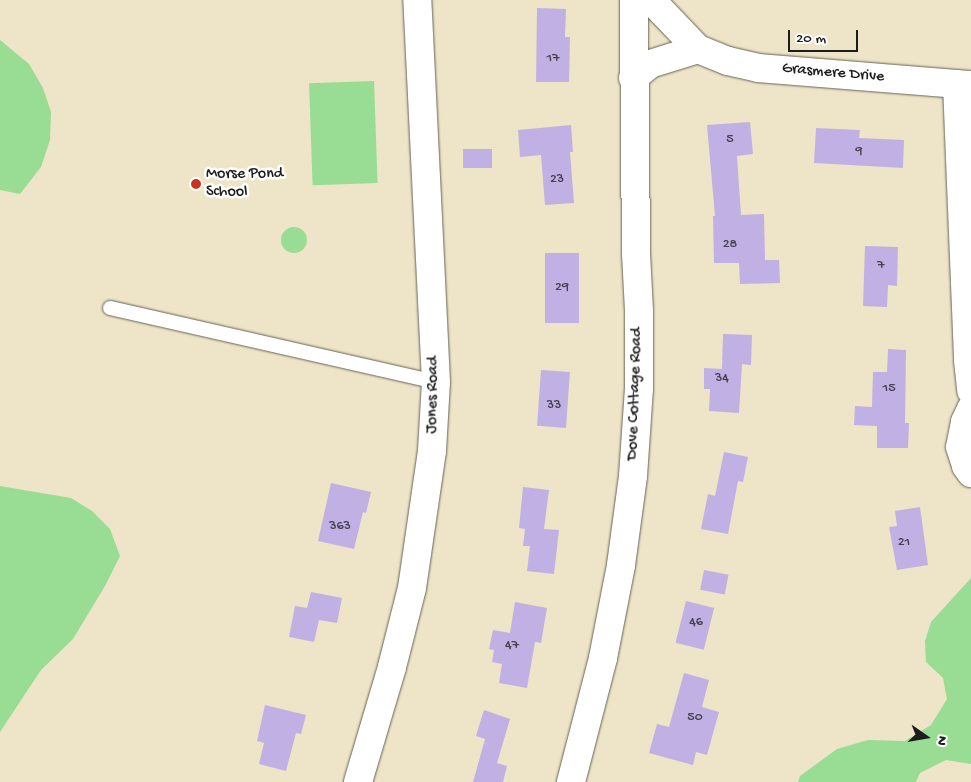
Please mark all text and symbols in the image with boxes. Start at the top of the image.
scale bar [791,20,861,52]
text: 20 m [796,30,826,48]
house number: 17 [547,51,559,67]
street label: Grasmere Drive [781,60,885,88]
house number: 5 [726,132,734,148]
house number: 9 [855,144,863,160]
place label: Morse Pond School [206,165,283,203]
house number: 23 [550,172,564,188]
marker: Morse Pond School [190,178,202,190]
house number: 28 [723,237,737,253]
house number: 7 [877,258,885,274]
house number: 29 [555,280,569,296]
street label: Dove Cottage Road [624,327,648,461]
street label: Jones Road [424,356,444,434]
house number: 34 [715,371,729,387]
house number: 15 [882,381,896,397]
house number: 33 [547,398,561,414]
house number: 363 [329,519,351,535]
house number: 21 [898,535,910,551]
house number: 46 [689,615,703,631]
house number: 47 [505,638,519,654]
house number: 50 [687,710,703,726]
north arrow [901,712,951,762]
text: N [932,734,950,747]

